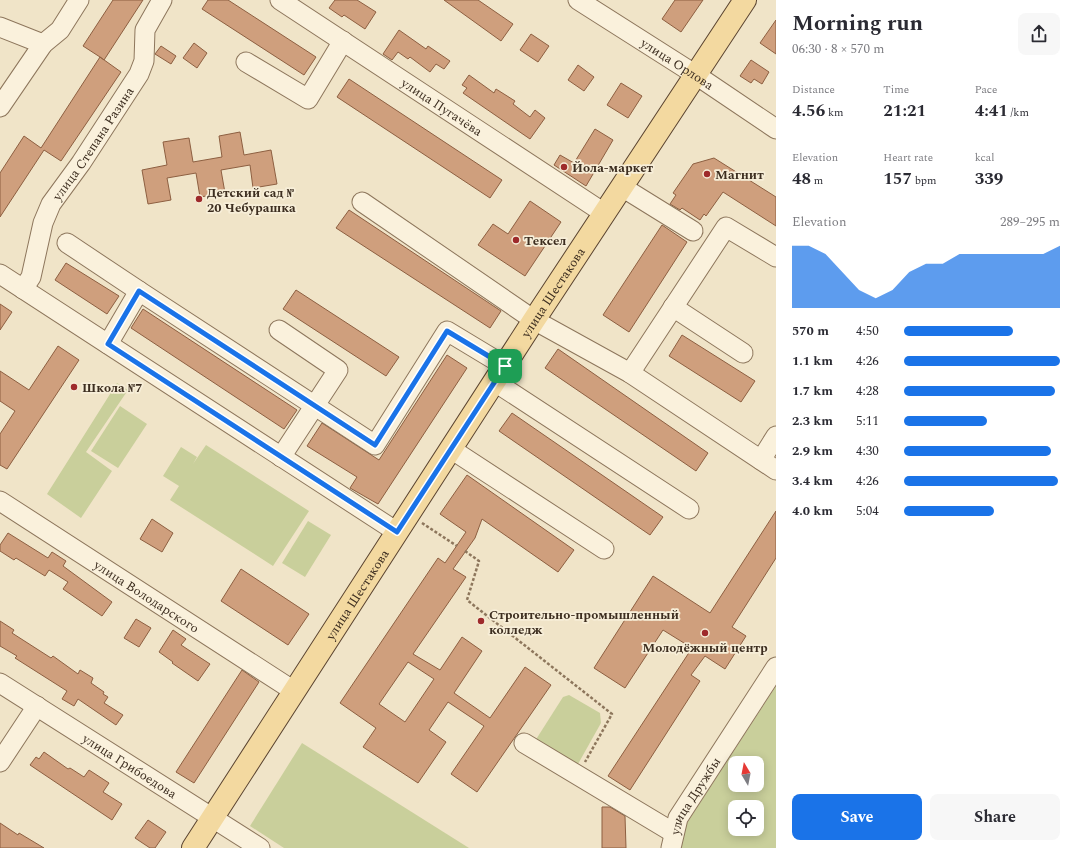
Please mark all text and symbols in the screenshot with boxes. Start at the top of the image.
text: Morning run [792,7,923,40]
button: share [1018,13,1060,55]
street label: улица Орлова [636,33,718,96]
text: 06:30 · 8 × 570 m [792,39,884,59]
street label: улица Пугачёва [396,73,487,142]
text: Distance [792,81,835,98]
text: Time [883,81,909,98]
text: Pace [975,81,997,98]
street label: улица Степана Разина [47,82,140,206]
text: 4.56 [792,98,825,124]
text: 21:21 [883,98,926,124]
text: 4:41 [975,98,1008,124]
text: km [825,104,844,121]
text: /km [1008,104,1029,121]
text: Elevation [792,149,838,166]
text: Heart rate [883,149,933,166]
text: kcal [975,149,994,166]
place label: Йола-маркет [572,158,654,178]
marker: Йола-маркет [559,162,569,172]
place label: Магнит [715,165,764,185]
text: 48 [792,166,811,192]
text: 157 [883,166,912,192]
text: 339 [975,166,1003,192]
marker: Магнит [702,169,712,179]
text: m [811,172,823,189]
text: bpm [912,172,937,189]
place label: Детский сад № 20 Чебурашка [207,183,296,218]
marker: Детский сад № 20 Чебурашка [194,194,204,204]
text: Elevation [792,212,846,232]
text: 289–295 m [1000,212,1060,232]
place label: Тексел [524,231,567,251]
marker: Тексел [511,235,521,245]
street label: улица Шестакова [516,243,591,343]
text: 570 m [792,321,829,341]
text: 4:50 [856,321,879,341]
pin [488,349,522,383]
text: 1.1 km [792,351,833,371]
text: 4:26 [856,351,879,371]
icon: arrive [494,355,516,377]
place label: Школа №7 [82,378,143,398]
text: 1.7 km [792,381,833,401]
text: 4:28 [856,381,879,401]
marker: Школа №7 [69,382,79,392]
text: 2.3 km [792,411,833,431]
text: 5:11 [856,411,879,431]
text: 2.9 km [792,441,833,461]
text: 4:30 [856,441,879,461]
text: 3.4 km [792,471,833,491]
text: 4:26 [856,471,879,491]
text: 4.0 km [792,501,833,521]
text: 5:04 [856,501,879,521]
street label: улица Шестакова [320,545,395,645]
street label: улица Володарского [89,555,203,638]
place label: Строительно-промышленный колледж [489,605,679,640]
marker: Строительно-промышленный колледж [476,616,486,626]
marker: Молодёжный центр [700,628,710,638]
place label: Молодёжный центр [642,638,768,658]
street label: улица Грибоедова [77,728,181,804]
street label: улица Дружбы [665,753,726,838]
north arrow [728,756,764,792]
map controls [728,756,764,836]
button: Save [792,794,922,840]
button: Share [930,794,1060,840]
button: locate [728,800,764,836]

